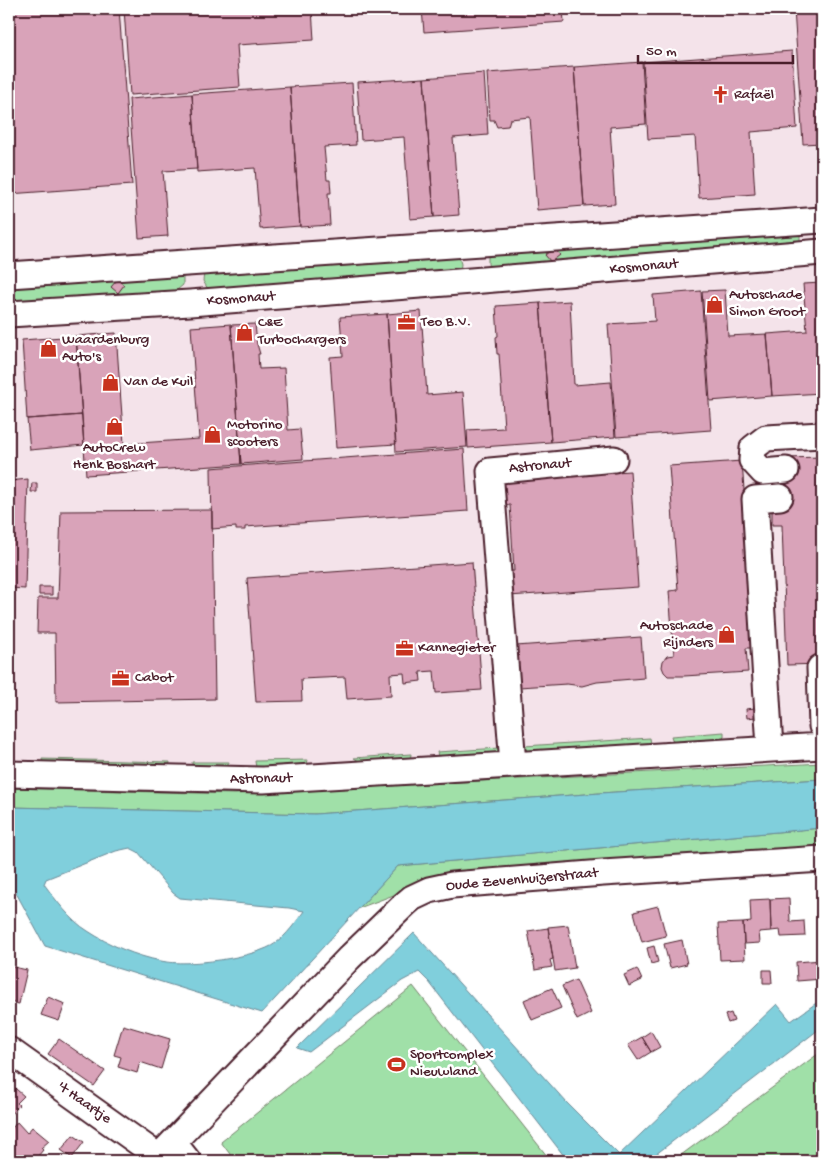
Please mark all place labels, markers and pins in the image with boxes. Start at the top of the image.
church icon: Rafaël [710,85,730,105]
place label: Rafaël [734,86,774,104]
place label: Autoschade Simon Groot [729,286,807,321]
shop icon: Autoschade Simon Groot [705,294,725,314]
office icon: Teo B.V. [397,312,417,332]
place label: Teo B.V. [420,313,471,331]
place label: C&E Turbochargers [257,314,346,349]
shop icon: C&E Turbochargers [234,322,254,342]
place label: Waardenburg Auto's [62,331,149,366]
shop icon: Waardenburg Auto's [38,339,58,359]
shop icon: Van de Kuil [100,372,120,392]
place label: Van de Kuil [123,373,193,391]
place label: Motorino scooters [227,416,283,451]
shop icon: AutoCrew Henk Boshart [104,417,124,437]
shop icon: Motorino scooters [203,424,223,444]
place label: AutoCrew Henk Boshart [73,439,157,474]
place label: Autoschade Rijnders [640,617,713,652]
shop icon: Autoschade Rijnders [717,625,737,645]
office icon: Kannegieter [394,638,414,658]
place label: Kannegieter [418,639,497,657]
office icon: Cabot [111,668,131,688]
place label: Cabot [135,669,175,687]
place label: Sportcomplex Nieuwland [410,1046,494,1081]
sports icon: Sportcomplex Nieuwland [386,1054,406,1074]

